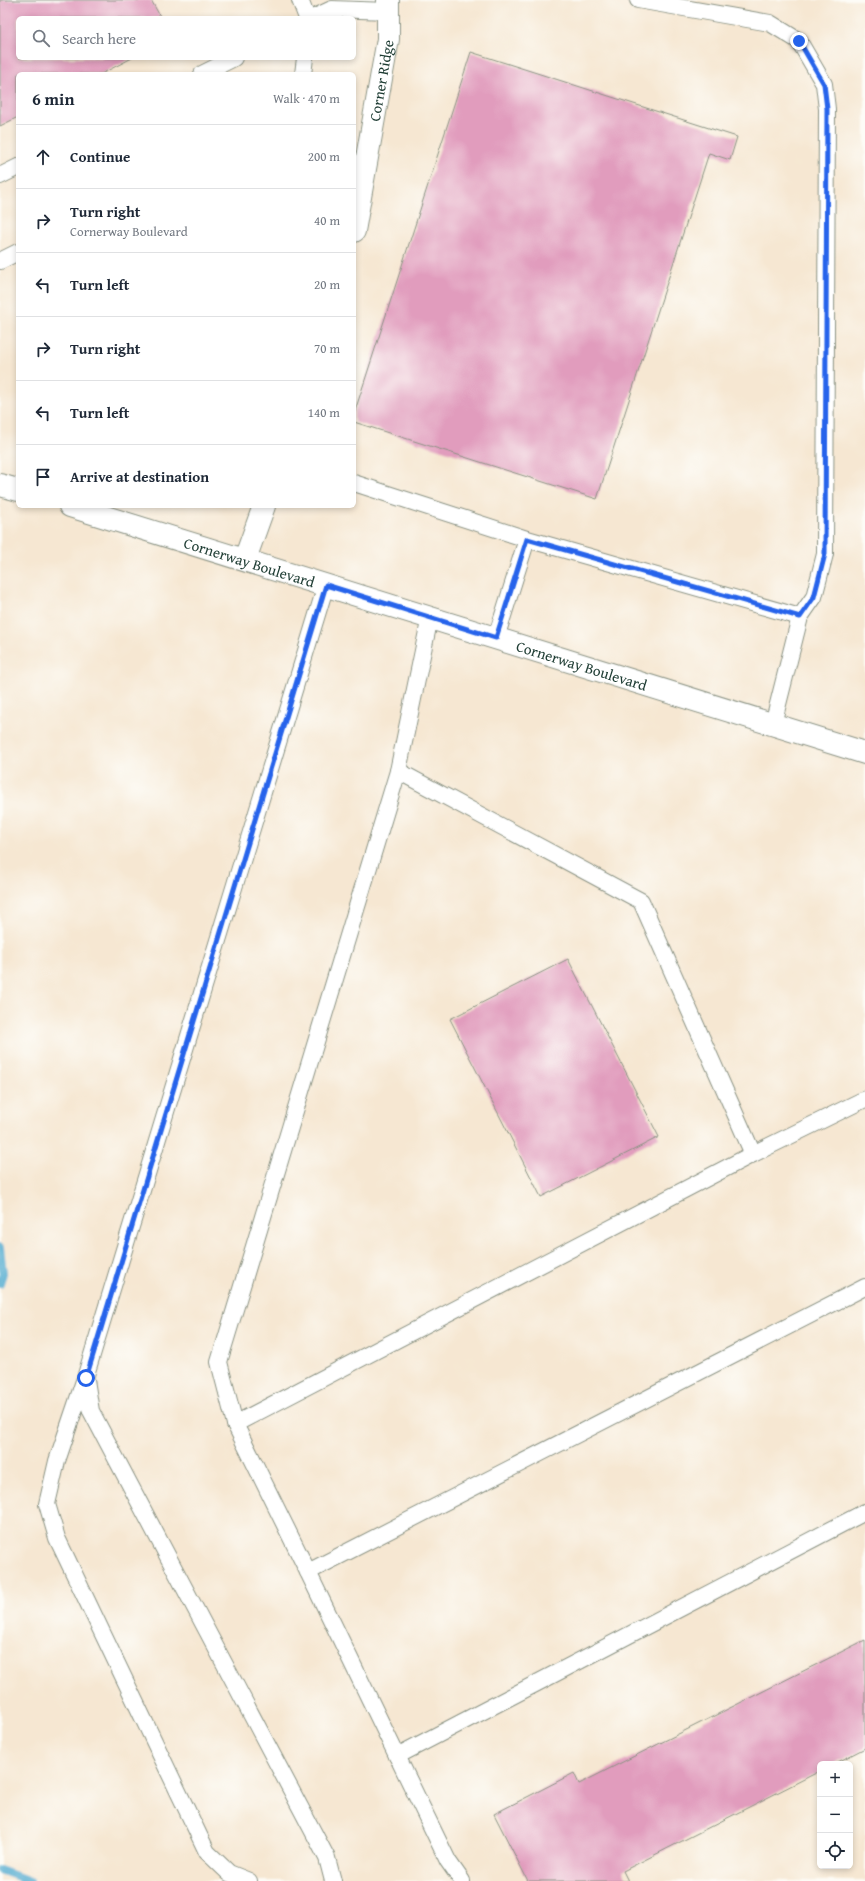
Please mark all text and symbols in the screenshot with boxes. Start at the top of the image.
search box [16,16,356,60]
icon: search [30,27,52,49]
text: Search here [62,28,136,49]
route end [790,32,808,50]
street label: Corner Ridge [363,38,398,123]
text: 6 min [32,86,74,111]
text: Walk · 470 m [273,89,340,108]
icon: ahead [32,146,54,168]
text: Continue [70,146,131,167]
text: 200 m [308,147,340,166]
text: Turn right [70,201,141,222]
icon: right [32,210,54,232]
text: 40 m [314,211,340,230]
text: Cornerway Boulevard [70,222,188,241]
icon: left [32,274,54,296]
text: Turn left [70,274,129,295]
text: 20 m [314,275,340,294]
icon: right [32,338,54,360]
text: Turn right [70,338,141,359]
text: 70 m [314,339,340,358]
icon: left [32,402,54,424]
text: Turn left [70,402,129,423]
text: 140 m [308,403,340,422]
icon: arrive [32,466,54,488]
text: Arrive at destination [70,466,209,487]
street label: Cornerway Boulevard [182,532,318,592]
street label: Cornerway Boulevard [514,635,650,695]
route start [77,1369,95,1387]
map controls [817,1761,853,1869]
button: + [817,1761,853,1797]
button: − [817,1797,853,1833]
button: locate [817,1833,853,1869]

